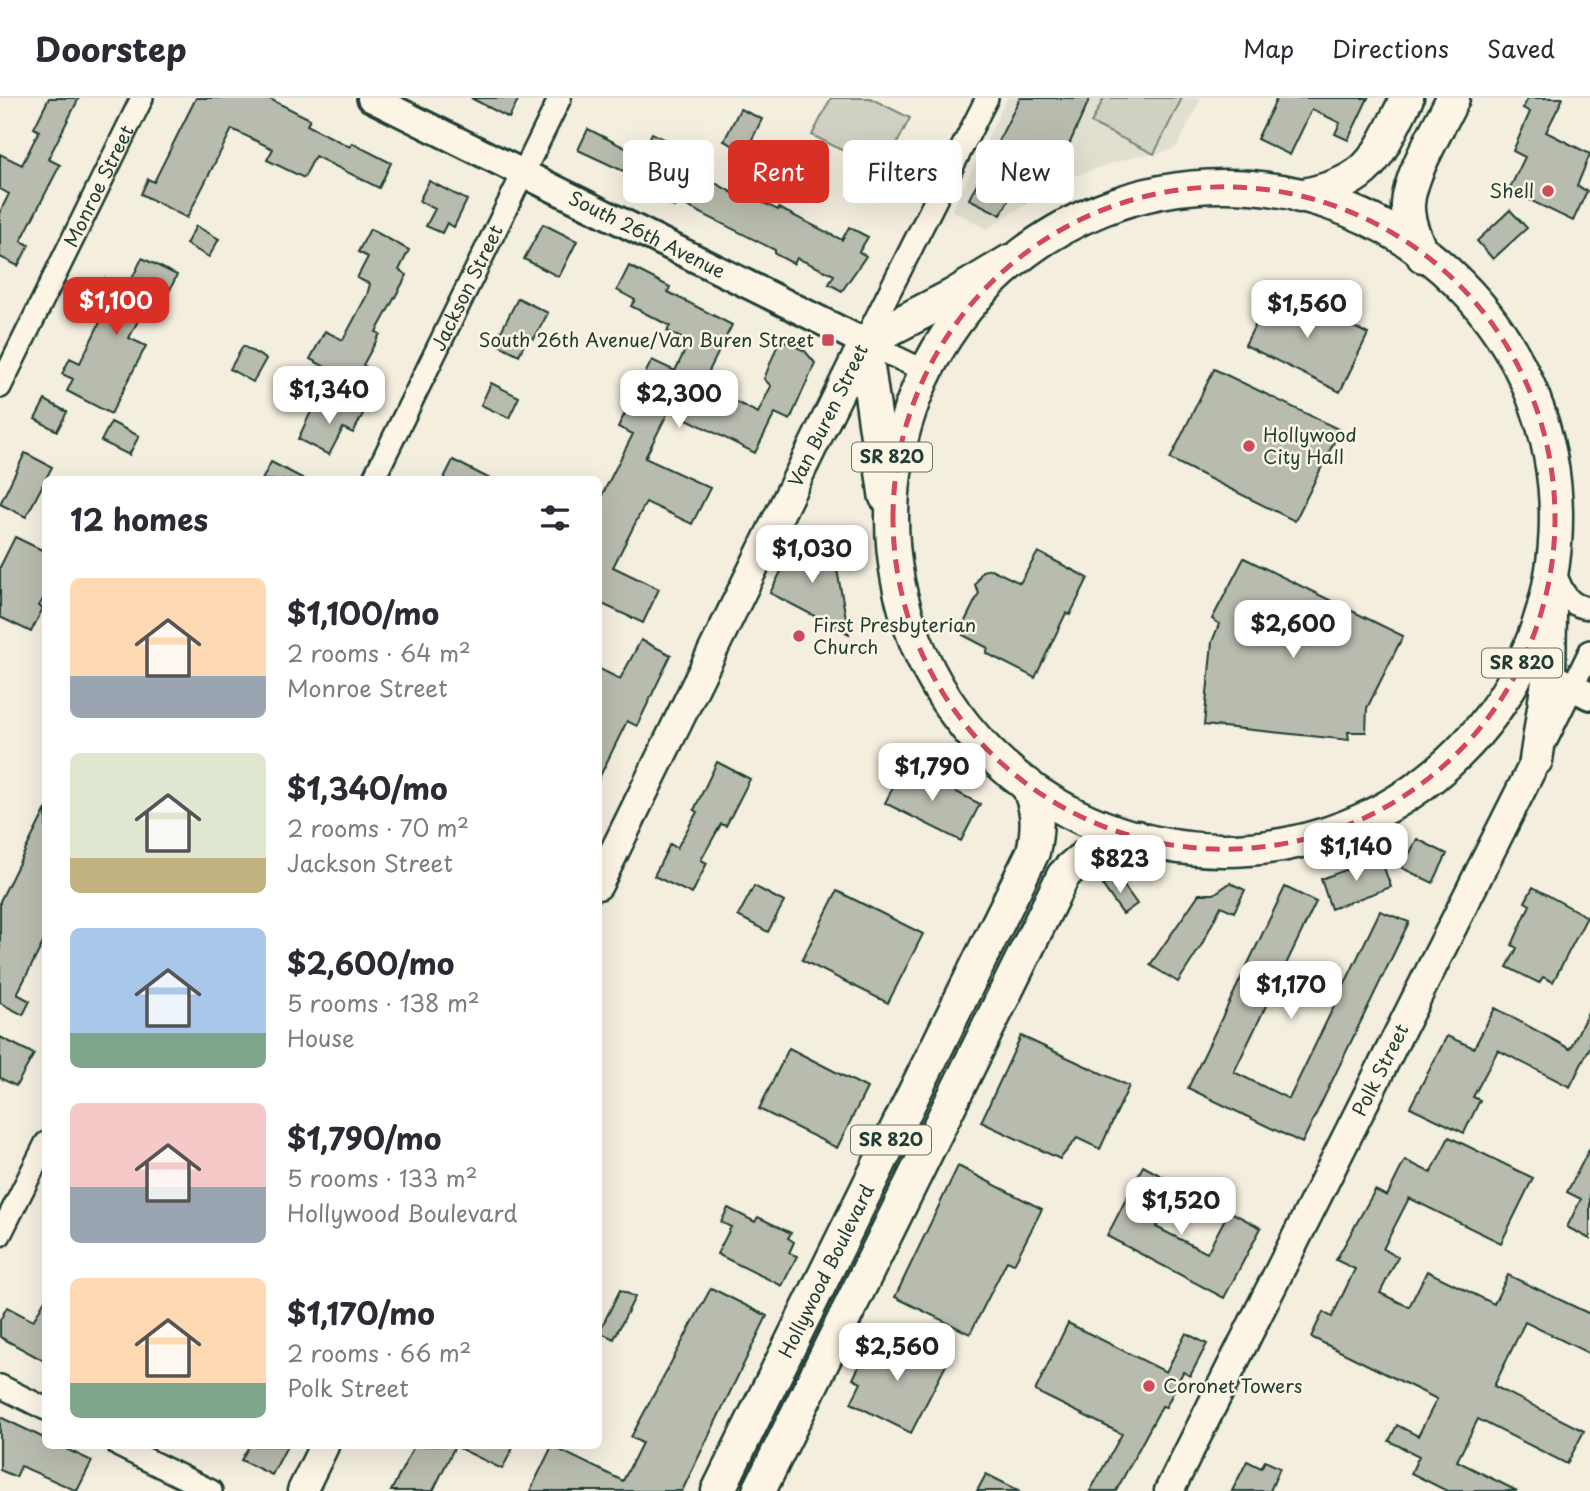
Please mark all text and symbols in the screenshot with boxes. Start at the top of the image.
text: Doorstep [35,23,187,73]
text: Map [1243,30,1294,66]
text: Directions [1332,30,1449,66]
text: Saved [1487,30,1555,66]
street label: Monroe Street [56,120,140,251]
chip: Buy [623,140,714,203]
chip: Rent [728,140,829,203]
chip: Filters [843,140,962,203]
chip: New [976,140,1074,203]
place label: Shell [1489,176,1534,204]
street label: South 26th Avenue [564,183,731,284]
marker: Shell [1540,183,1556,199]
street label: Jackson Street [423,219,509,355]
pin: $1,100 [59,278,173,337]
pin: $1,560 [1250,280,1364,340]
text: $1,100 [79,282,153,317]
text: $1,560 [1267,285,1347,320]
place label: South 26th Avenue/Van Buren Street [479,325,814,353]
marker: South 26th Avenue/Van Buren Street [820,332,836,348]
street label: Van Buren Street [780,339,874,491]
pin: $1,340 [272,366,386,426]
pin: $2,300 [622,370,736,430]
text: $1,340 [289,371,369,406]
text: $2,300 [636,375,722,410]
place label: Hollywood City Hall [1263,420,1357,470]
marker: Hollywood City Hall [1241,438,1257,454]
road number: SR 820 [852,442,932,472]
text: 12 homes [70,496,208,541]
icon: filters [536,499,574,537]
pin: $1,030 [755,526,869,585]
text: $1,030 [772,530,852,565]
text: $1,100/mo [287,590,439,635]
pin: $2,600 [1236,601,1350,660]
text: $2,600 [1250,605,1336,640]
icon: home [126,606,210,690]
place label: First Presbyterian Church [813,610,976,660]
marker: First Presbyterian Church [791,628,807,644]
text: 2 rooms · 64 m² [287,635,471,670]
road number: SR 820 [1482,648,1562,678]
text: Monroe Street [287,670,448,705]
pin: $1,790 [875,744,989,803]
text: $1,790 [894,748,970,783]
text: $1,340/mo [287,765,448,810]
icon: home [126,781,210,865]
text: 2 rooms · 70 m² [287,810,469,845]
pin: $1,140 [1299,824,1413,883]
text: $1,140 [1320,828,1392,863]
pin: $823 [1079,836,1161,895]
text: $823 [1091,840,1149,875]
text: Jackson Street [287,845,453,880]
text: $2,600/mo [287,940,455,985]
icon: home [126,956,210,1040]
pin: $1,170 [1234,962,1348,1021]
text: $1,170 [1256,966,1326,1001]
text: 5 rooms · 138 m² [287,985,480,1020]
street label: Polk Street [1344,1018,1415,1121]
text: House [287,1020,354,1055]
text: $1,790/mo [287,1115,441,1160]
road number: SR 820 [851,1126,931,1154]
icon: home [126,1131,210,1215]
text: 5 rooms · 133 m² [287,1160,478,1195]
pin: $1,520 [1124,1178,1238,1237]
street label: Hollywood Boulevard [771,1179,880,1362]
text: $1,520 [1142,1182,1220,1217]
text: Hollywood Boulevard [287,1195,517,1230]
text: $1,170/mo [287,1290,435,1335]
icon: home [126,1306,210,1390]
pin: $2,560 [840,1324,954,1383]
text: $2,560 [855,1328,939,1363]
text: 2 rooms · 66 m² [287,1335,471,1370]
text: Polk Street [287,1370,409,1405]
place label: Coronet Towers [1163,1371,1302,1399]
marker: Coronet Towers [1141,1378,1157,1394]

